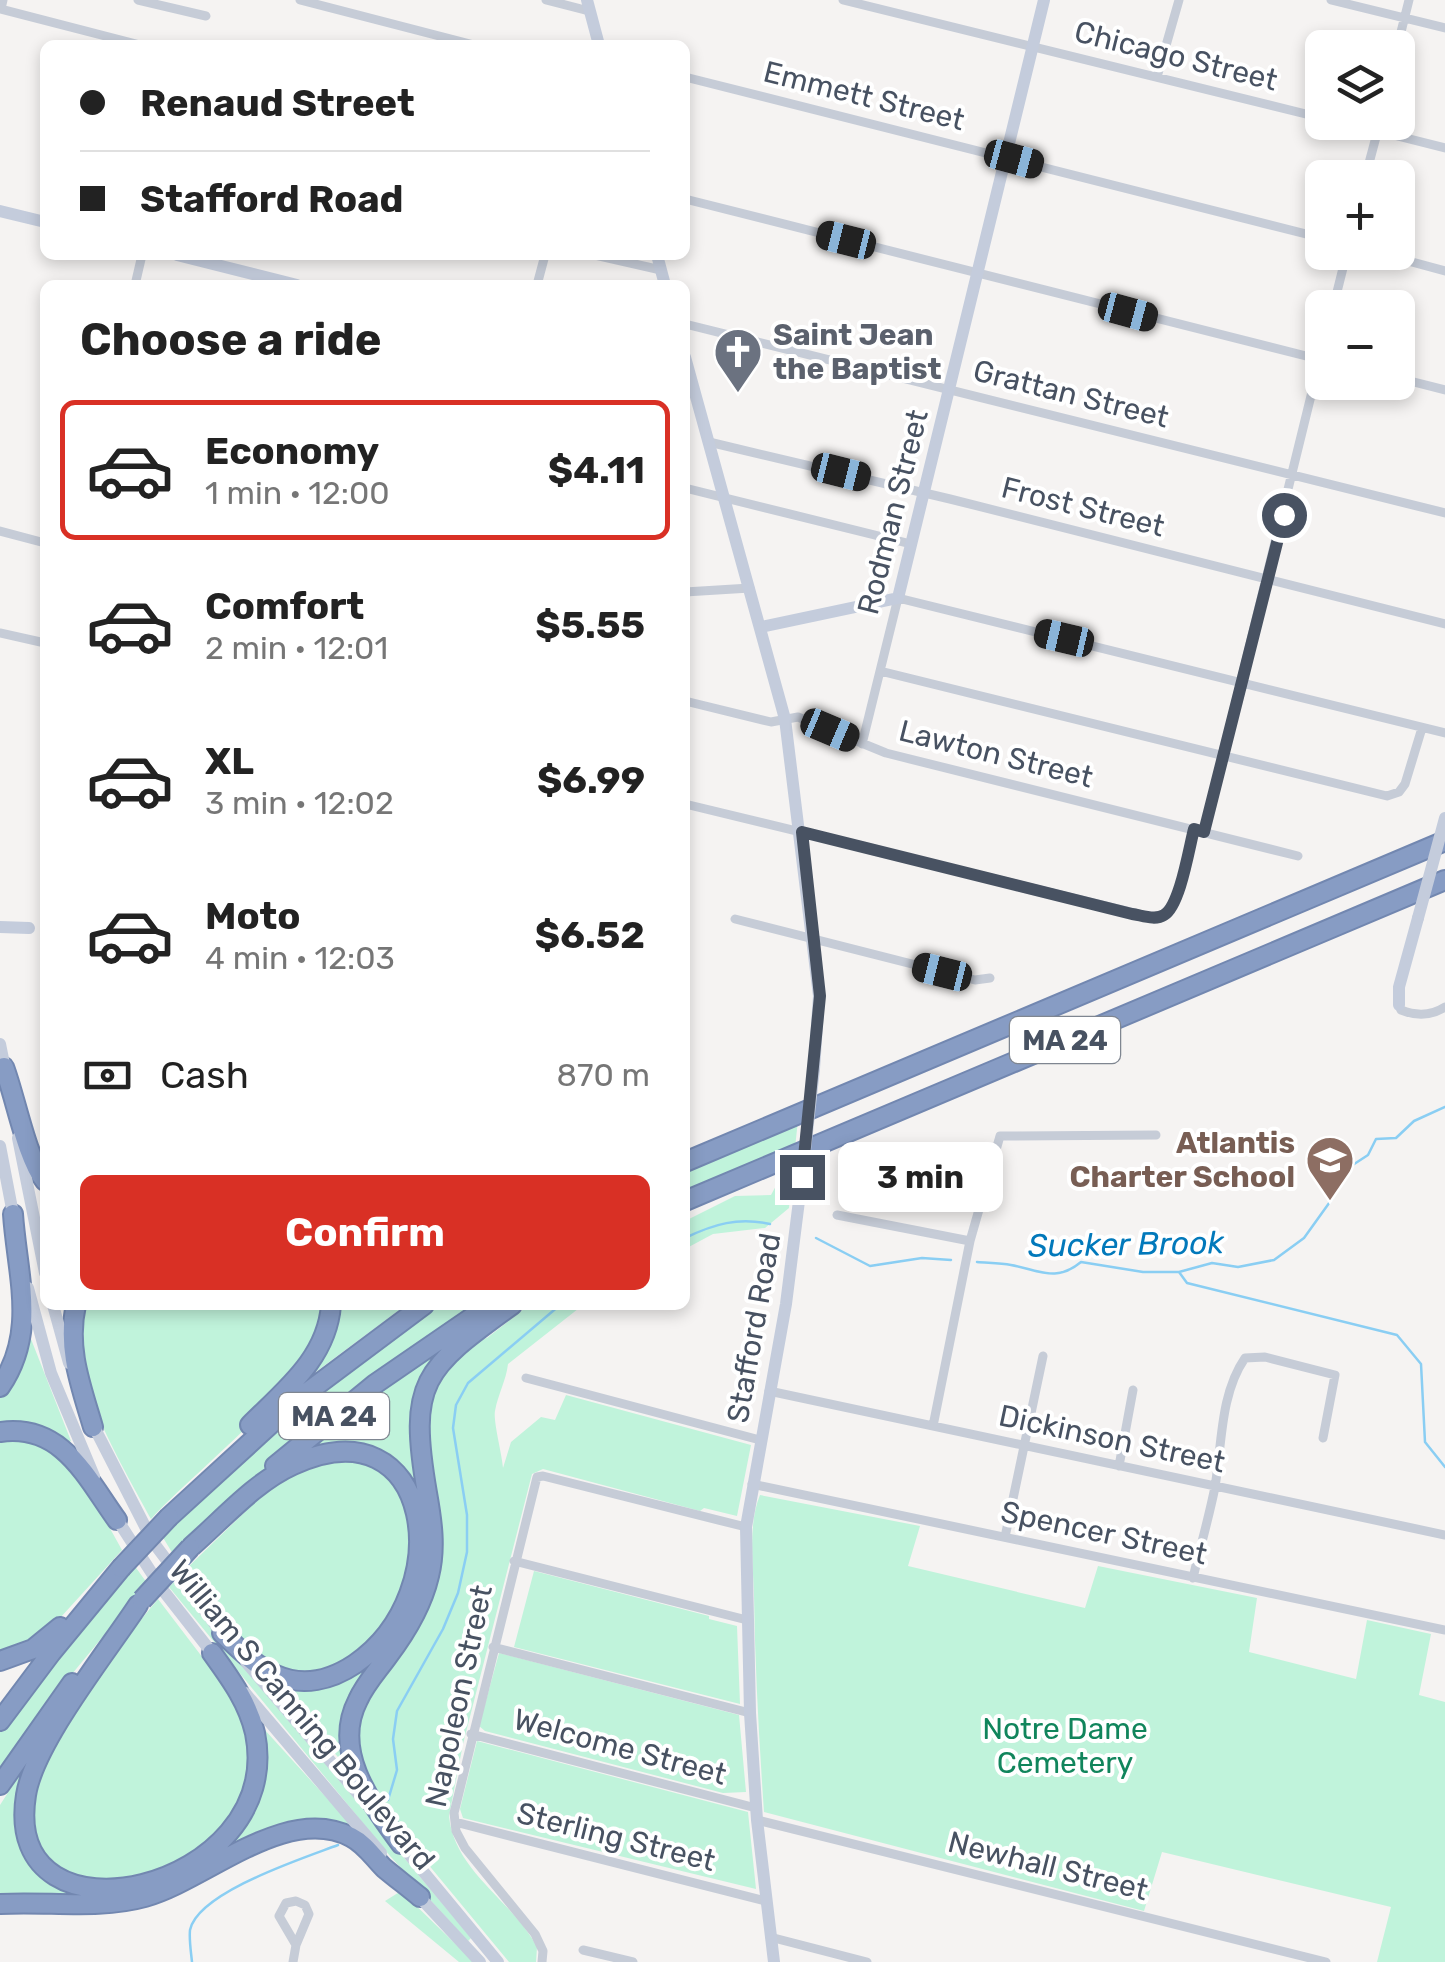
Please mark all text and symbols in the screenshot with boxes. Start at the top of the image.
street label: Chicago Street [1071,13,1281,99]
map controls [1305,30,1415,400]
button: layers [1305,30,1415,140]
street label: Emmett Street [760,54,968,138]
text: Renaud Street [140,80,415,126]
car [981,137,1047,181]
button: + [1305,160,1415,270]
text: Stafford Road [140,176,404,222]
car [813,218,879,262]
car [1095,290,1161,334]
button: − [1305,290,1415,400]
text: Choose a ride [80,313,382,366]
place label: Saint Jean the Baptist [773,317,942,387]
church icon: Saint Jean the Baptist [712,326,764,394]
street label: Grattan Street [969,352,1173,436]
street label: Rodman Street [850,405,936,618]
icon: car [85,425,175,515]
text: Economy [205,428,379,474]
text: $4.11 [548,447,645,493]
car [808,450,874,494]
street label: Frost Street [998,469,1168,545]
text: 1 min · 12:00 [205,474,390,512]
route start [1262,493,1307,538]
icon: car [85,580,175,670]
text: Comfort [205,583,364,629]
text: $5.55 [535,602,645,648]
car [1031,617,1097,659]
text: 2 min · 12:01 [205,629,388,667]
car [797,704,863,756]
street label: Lawton Street [895,713,1097,796]
icon: car [85,735,175,825]
text: XL [205,738,254,784]
text: $6.99 [537,757,645,803]
text: 3 min · 12:02 [205,784,394,822]
icon: car [85,890,175,980]
text: Moto [205,893,301,939]
text: $6.52 [535,912,645,958]
text: 4 min · 12:03 [205,939,395,977]
car [909,950,975,994]
road number: MA 24 [1010,1017,1120,1063]
icon: cash [80,1048,135,1103]
text: Cash [160,1052,249,1098]
text: 870 m [557,1056,650,1094]
place label: Atlantis Charter School [1070,1125,1295,1195]
school or university icon: Atlantis Charter School [1304,1134,1356,1202]
callout: 3 min [837,1142,1002,1212]
route end [780,1155,825,1200]
text: 3 min [877,1158,964,1196]
button: Confirm [80,1175,650,1290]
water label: Sucker Brook [1027,1223,1225,1265]
street label: Stafford Road [720,1230,788,1426]
road number: MA 24 [279,1393,389,1439]
street label: Dickinson Street [996,1397,1229,1481]
street label: Spencer Street [998,1494,1211,1572]
street label: William S Canning Boulevard [162,1553,442,1877]
street label: Napoleon Street [418,1581,500,1810]
street label: Welcome Street [510,1701,731,1793]
park label: Notre Dame Cemetery [982,1711,1148,1781]
street label: Sterling Street [513,1795,719,1879]
street label: Newhall Street [944,1824,1152,1908]

